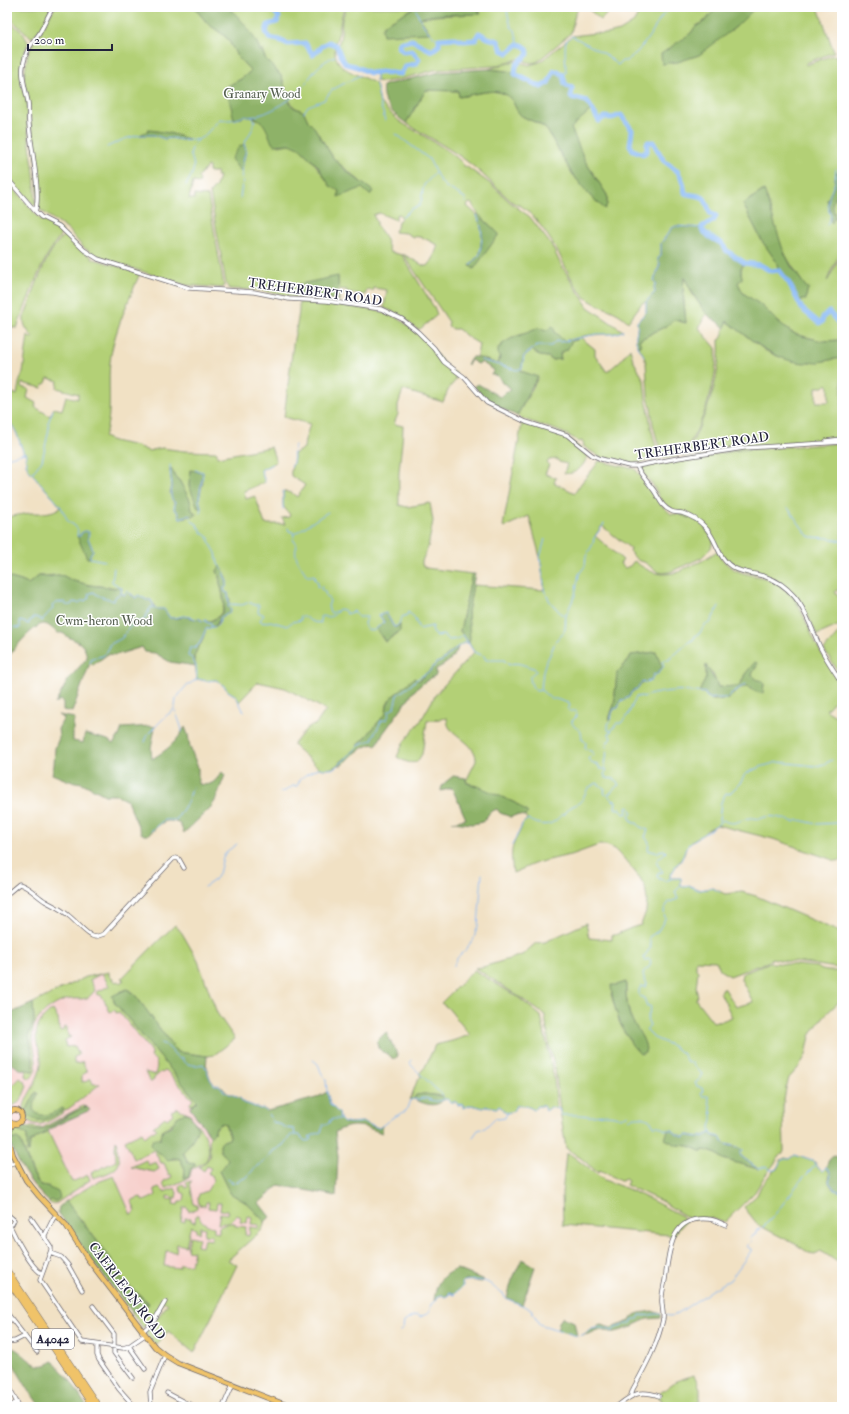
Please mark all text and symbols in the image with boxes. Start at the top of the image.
scale bar [28,26,112,52]
text: 200 m [34,33,65,48]
park label: Granary Wood [223,86,301,103]
street label: TREHERBERT ROAD [247,275,383,309]
street label: TREHERBERT ROAD [634,429,770,463]
park label: Cwm-heron Wood [56,613,153,629]
street label: CAERLEON ROAD [85,1239,169,1343]
road number: A4042 [32,1329,74,1349]

